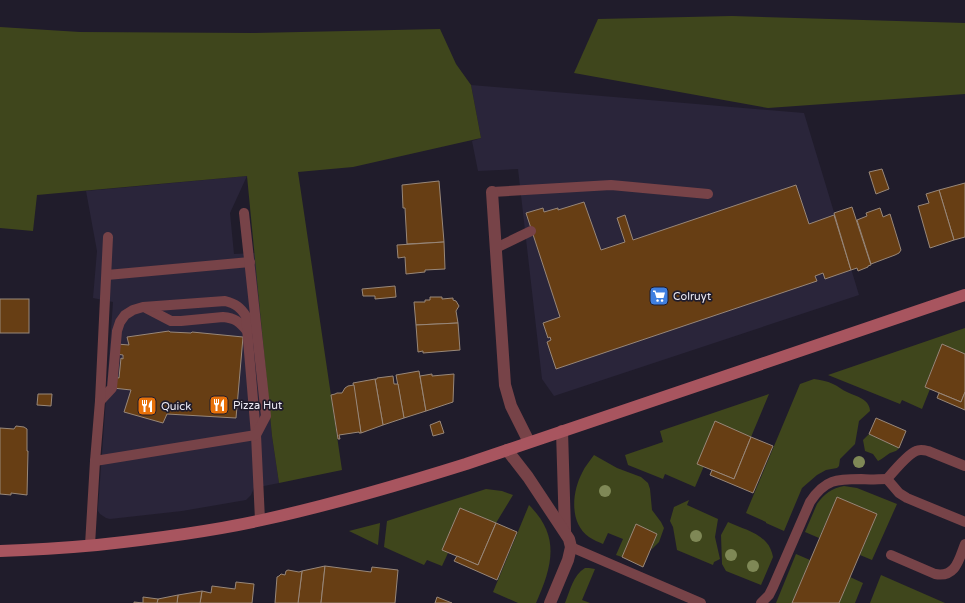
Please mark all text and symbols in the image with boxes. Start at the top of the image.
supermarket icon: Colruyt [648,285,670,307]
place label: Colruyt [673,290,711,303]
restaurant icon: Pizza Hut [208,394,230,416]
restaurant icon: Quick [136,395,158,417]
place label: Pizza Hut [233,399,282,412]
place label: Quick [161,400,191,413]

